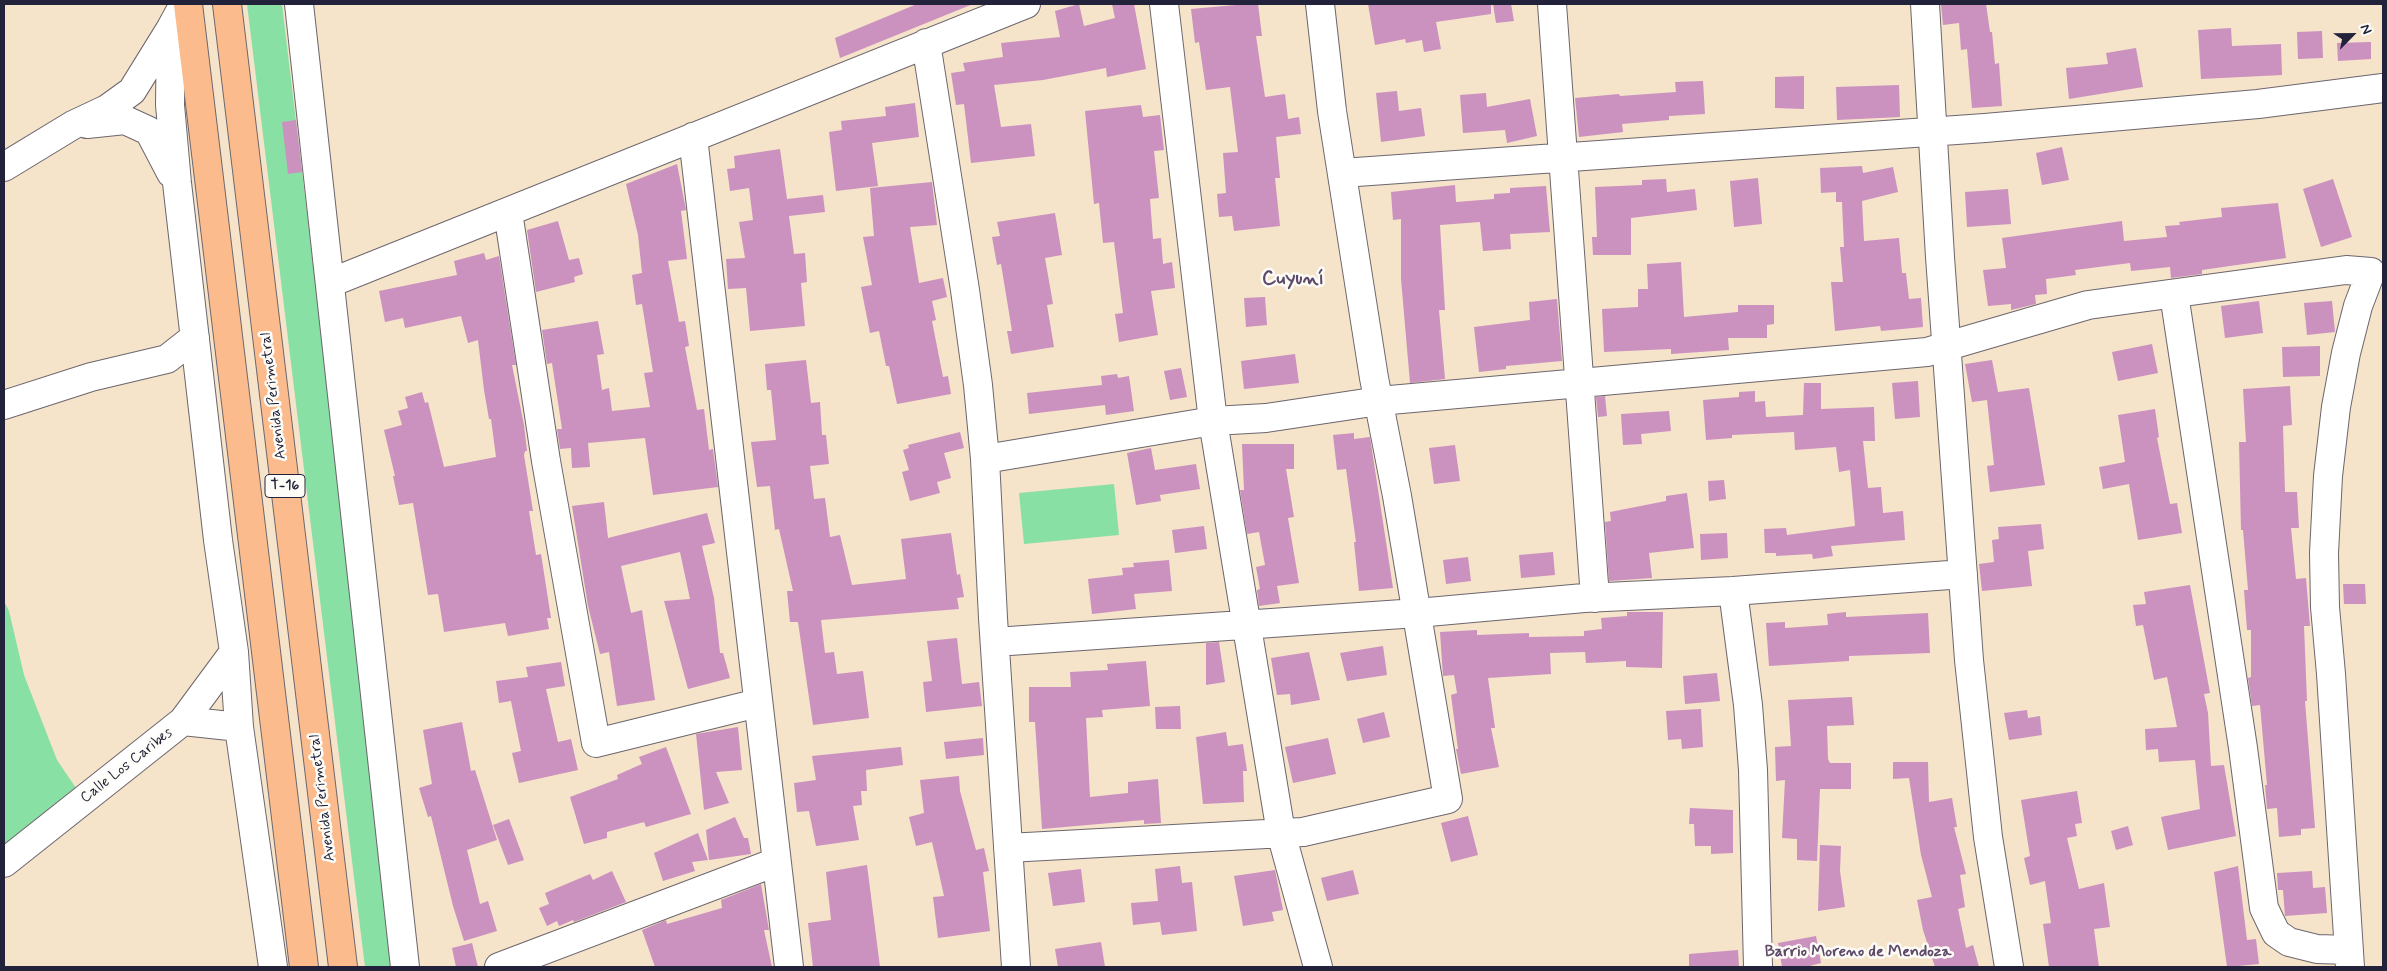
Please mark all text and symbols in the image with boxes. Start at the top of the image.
north arrow [2327,10,2377,60]
text: N [2356,21,2376,37]
district label: Cuyuní [1262,268,1324,292]
street label: Avenida Perimetral [257,332,291,460]
road number: T-16 [265,474,305,498]
street label: Calle Los Caribes [77,724,177,808]
street label: Avenida Perimetral [306,734,340,862]
district label: Barrio Moreno de Mendoza [1765,943,1951,963]

